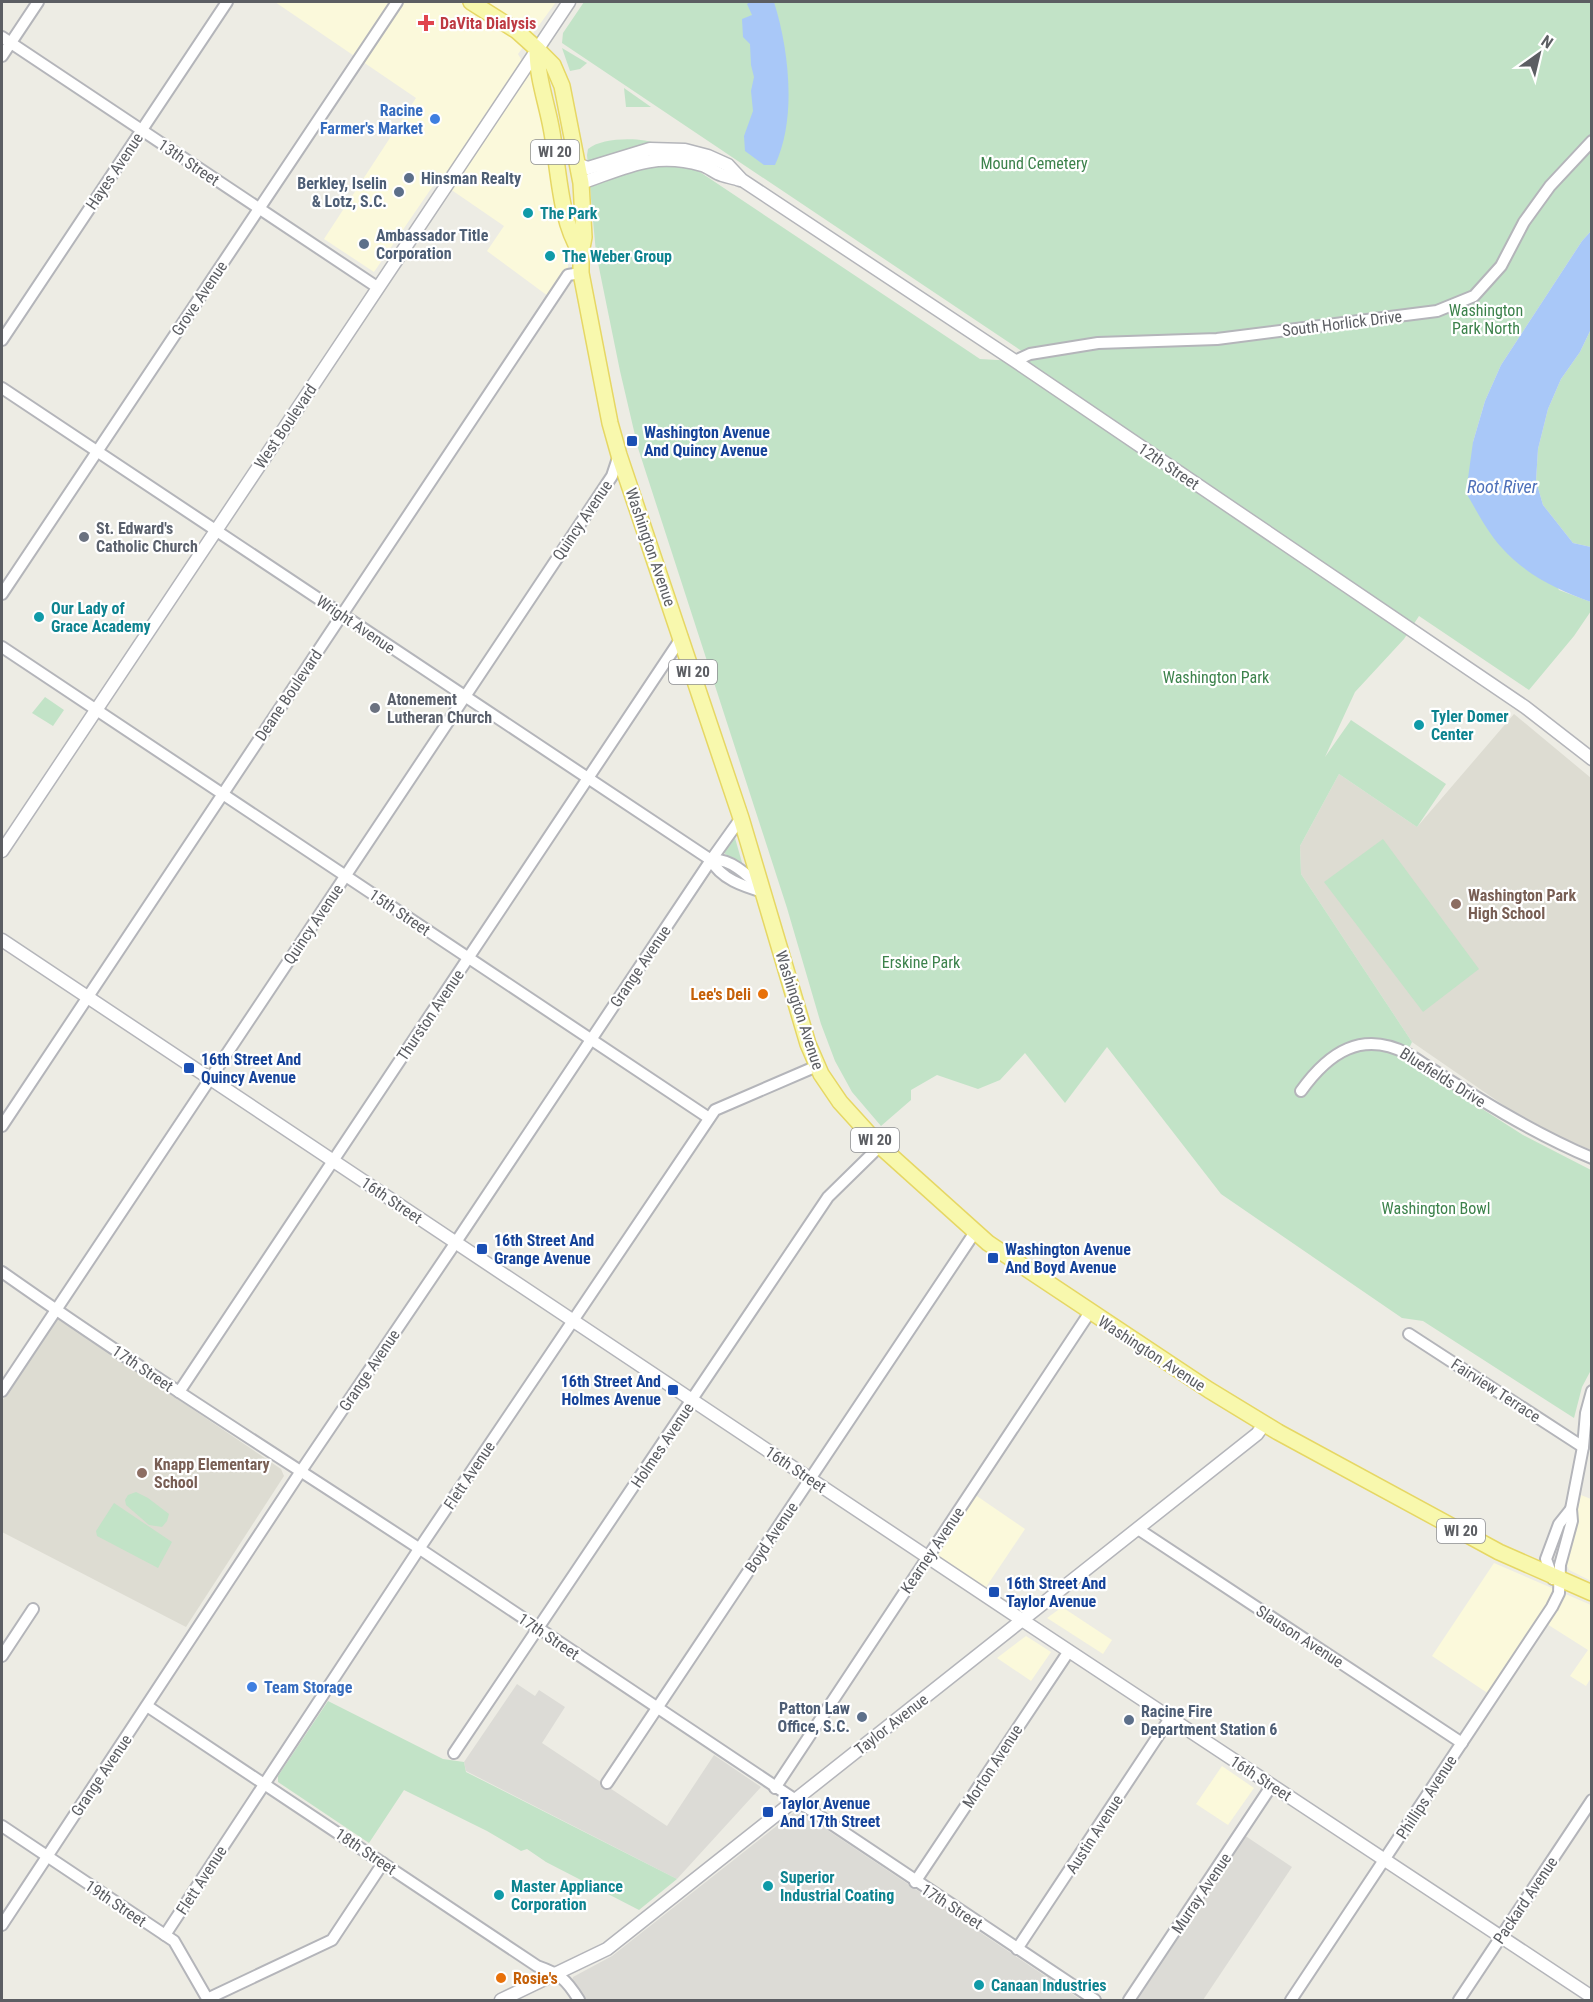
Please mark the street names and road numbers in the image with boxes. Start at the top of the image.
street label: Hayes Avenue [82,129,147,213]
street label: 13th Street [155,135,223,190]
road number: WI 20 [531,140,579,164]
street label: Grove Avenue [167,257,231,339]
street label: South Horlick Drive [1281,307,1403,340]
street label: West Boulevard [250,380,321,472]
street label: 12th Street [1135,439,1203,494]
street label: Quincy Avenue [549,477,616,564]
street label: Washington Avenue [621,485,680,609]
street label: Wright Avenue [313,591,399,658]
street label: Deane Boulevard [251,646,326,744]
road number: WI 20 [669,660,717,684]
street label: Quincy Avenue [280,881,347,968]
street label: 15th Street [366,885,434,940]
street label: Grange Avenue [606,922,675,1011]
street label: Washington Avenue [771,948,828,1072]
street label: Thurston Avenue [393,966,468,1065]
street label: Bluefields Drive [1396,1044,1489,1111]
road number: WI 20 [851,1128,899,1152]
street label: 16th Street [358,1173,426,1228]
street label: Washington Avenue [1095,1312,1209,1395]
street label: Grange Avenue [335,1326,404,1415]
street label: 17th Street [109,1341,177,1396]
street label: Fairview Terrace [1448,1355,1544,1426]
street label: Holmes Avenue [627,1399,698,1491]
street label: Flett Avenue [440,1438,499,1513]
street label: 16th Street [762,1442,830,1497]
street label: Boyd Avenue [741,1498,802,1576]
street label: Kearney Avenue [897,1503,968,1597]
road number: WI 20 [1437,1519,1485,1543]
street label: Slauson Avenue [1253,1601,1347,1672]
street label: 17th Street [515,1609,583,1664]
street label: Taylor Avenue [851,1690,932,1759]
street label: Morton Avenue [958,1721,1026,1811]
street label: Grange Avenue [67,1731,136,1820]
street label: 16th Street [1226,1752,1295,1805]
street label: Phillips Avenue [1392,1752,1461,1843]
street label: Austin Avenue [1062,1791,1127,1877]
street label: 18th Street [332,1824,400,1879]
street label: Flett Avenue [172,1842,231,1918]
street label: Murray Avenue [1167,1849,1235,1937]
street label: Packard Avenue [1489,1853,1562,1948]
street label: 19th Street [82,1876,150,1931]
street label: 17th Street [917,1880,986,1933]

